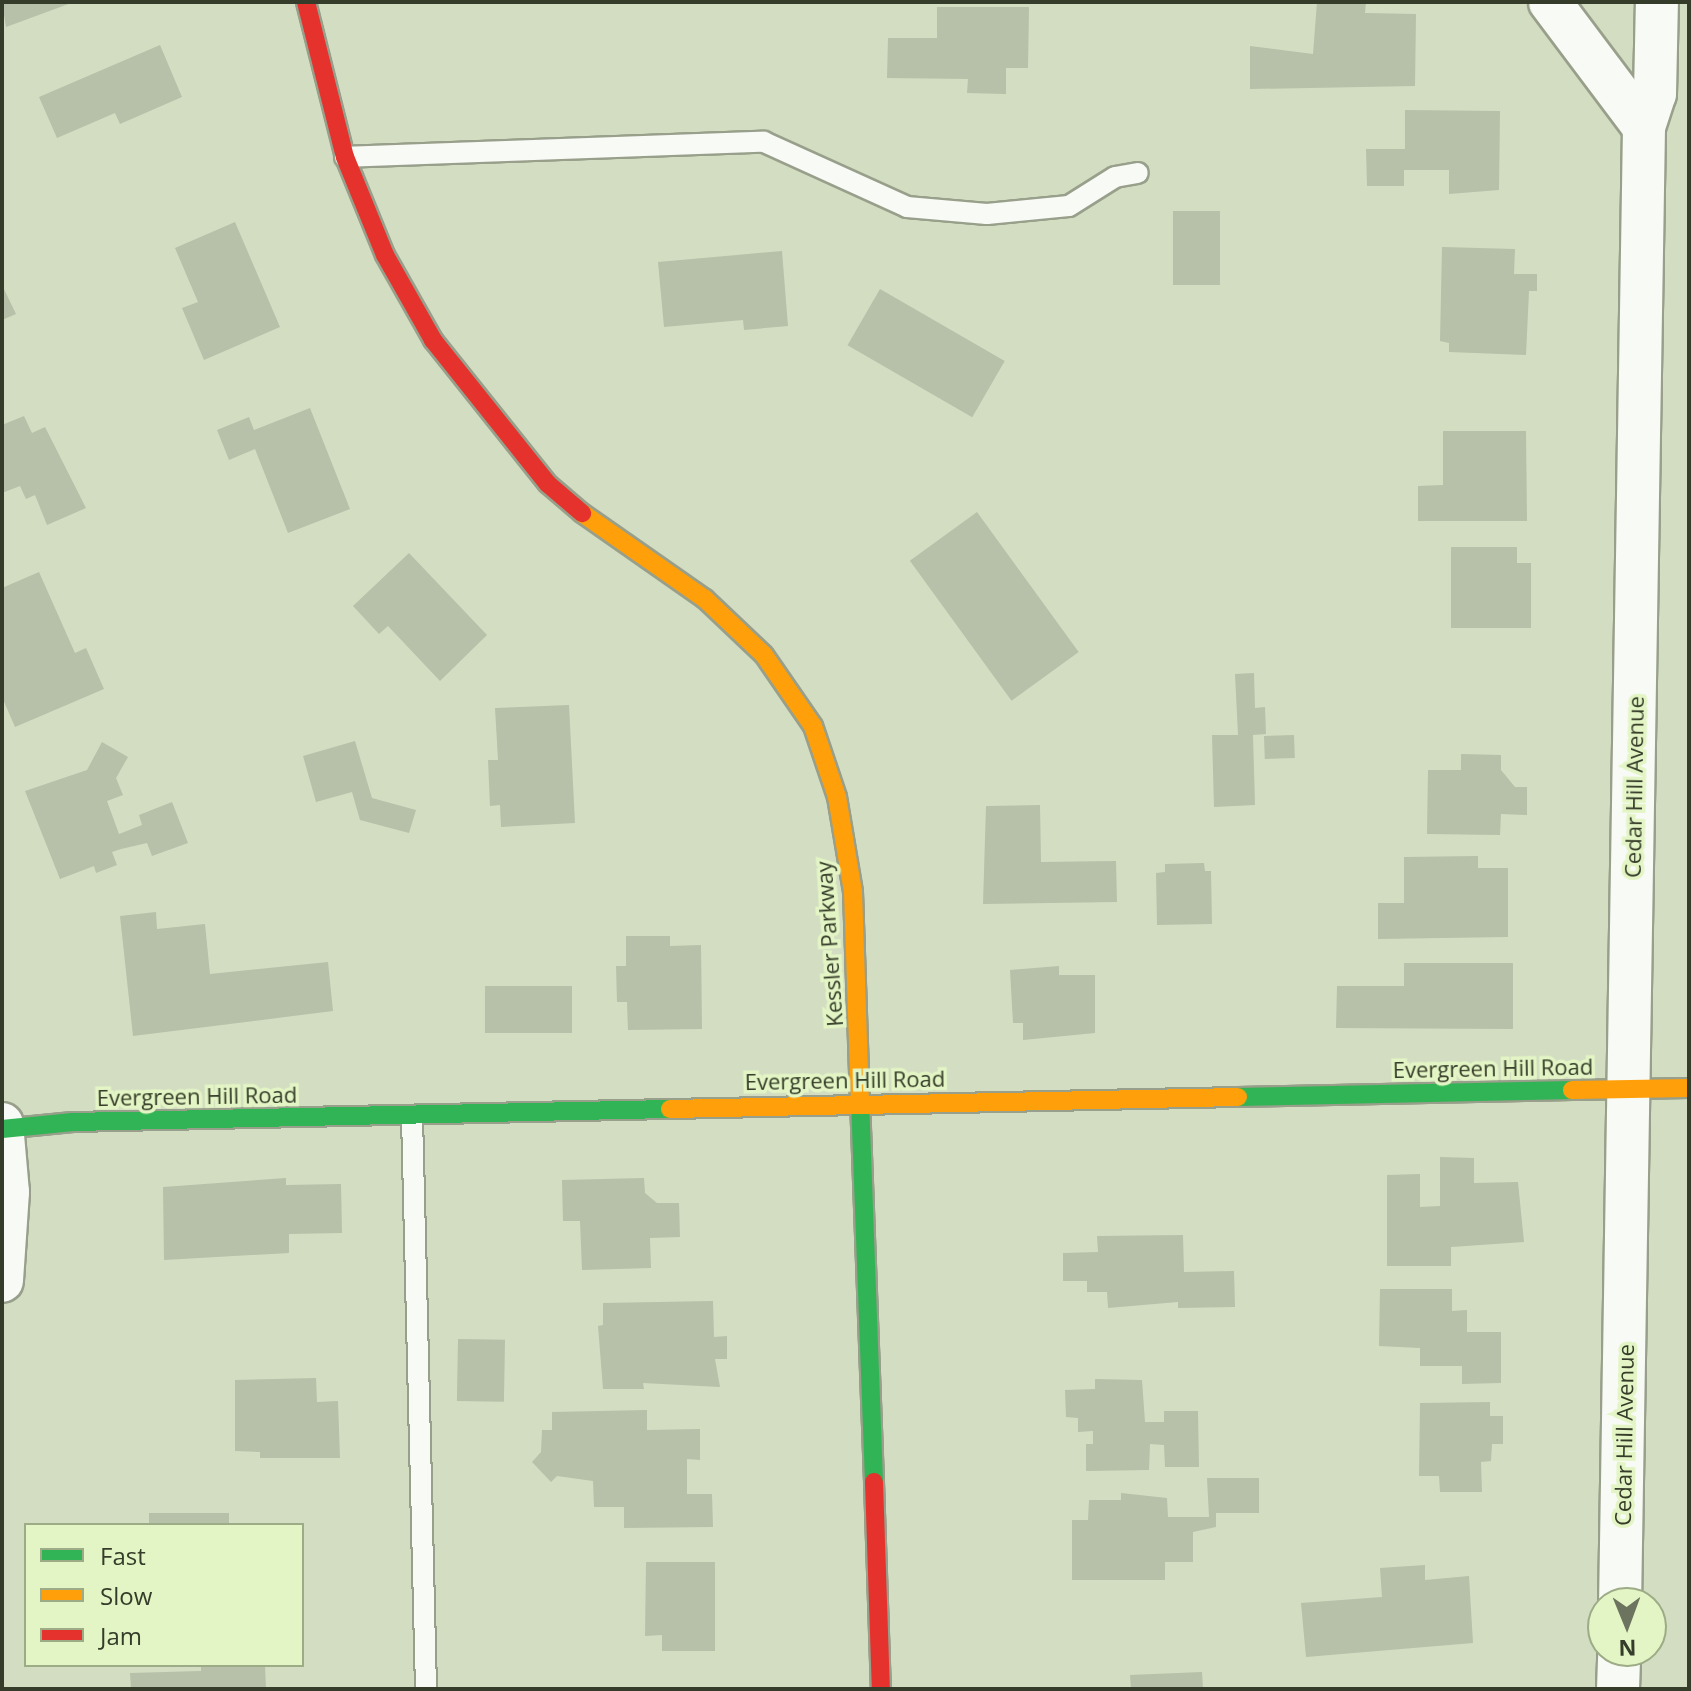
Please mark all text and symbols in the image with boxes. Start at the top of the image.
street label: Cedar Hill Avenue [1619,696,1649,878]
street label: Kessler Parkway [810,860,848,1028]
street label: Evergreen Hill Road [1393,1053,1593,1083]
street label: Evergreen Hill Road [745,1065,945,1095]
street label: Evergreen Hill Road [97,1081,297,1111]
street label: Cedar Hill Avenue [1609,1344,1639,1526]
legend [24,1523,304,1667]
text: Fast [100,1539,146,1572]
text: Slow [100,1579,152,1612]
north arrow [1587,1587,1667,1667]
text: Jam [100,1619,142,1652]
text: N [1618,1634,1637,1664]

